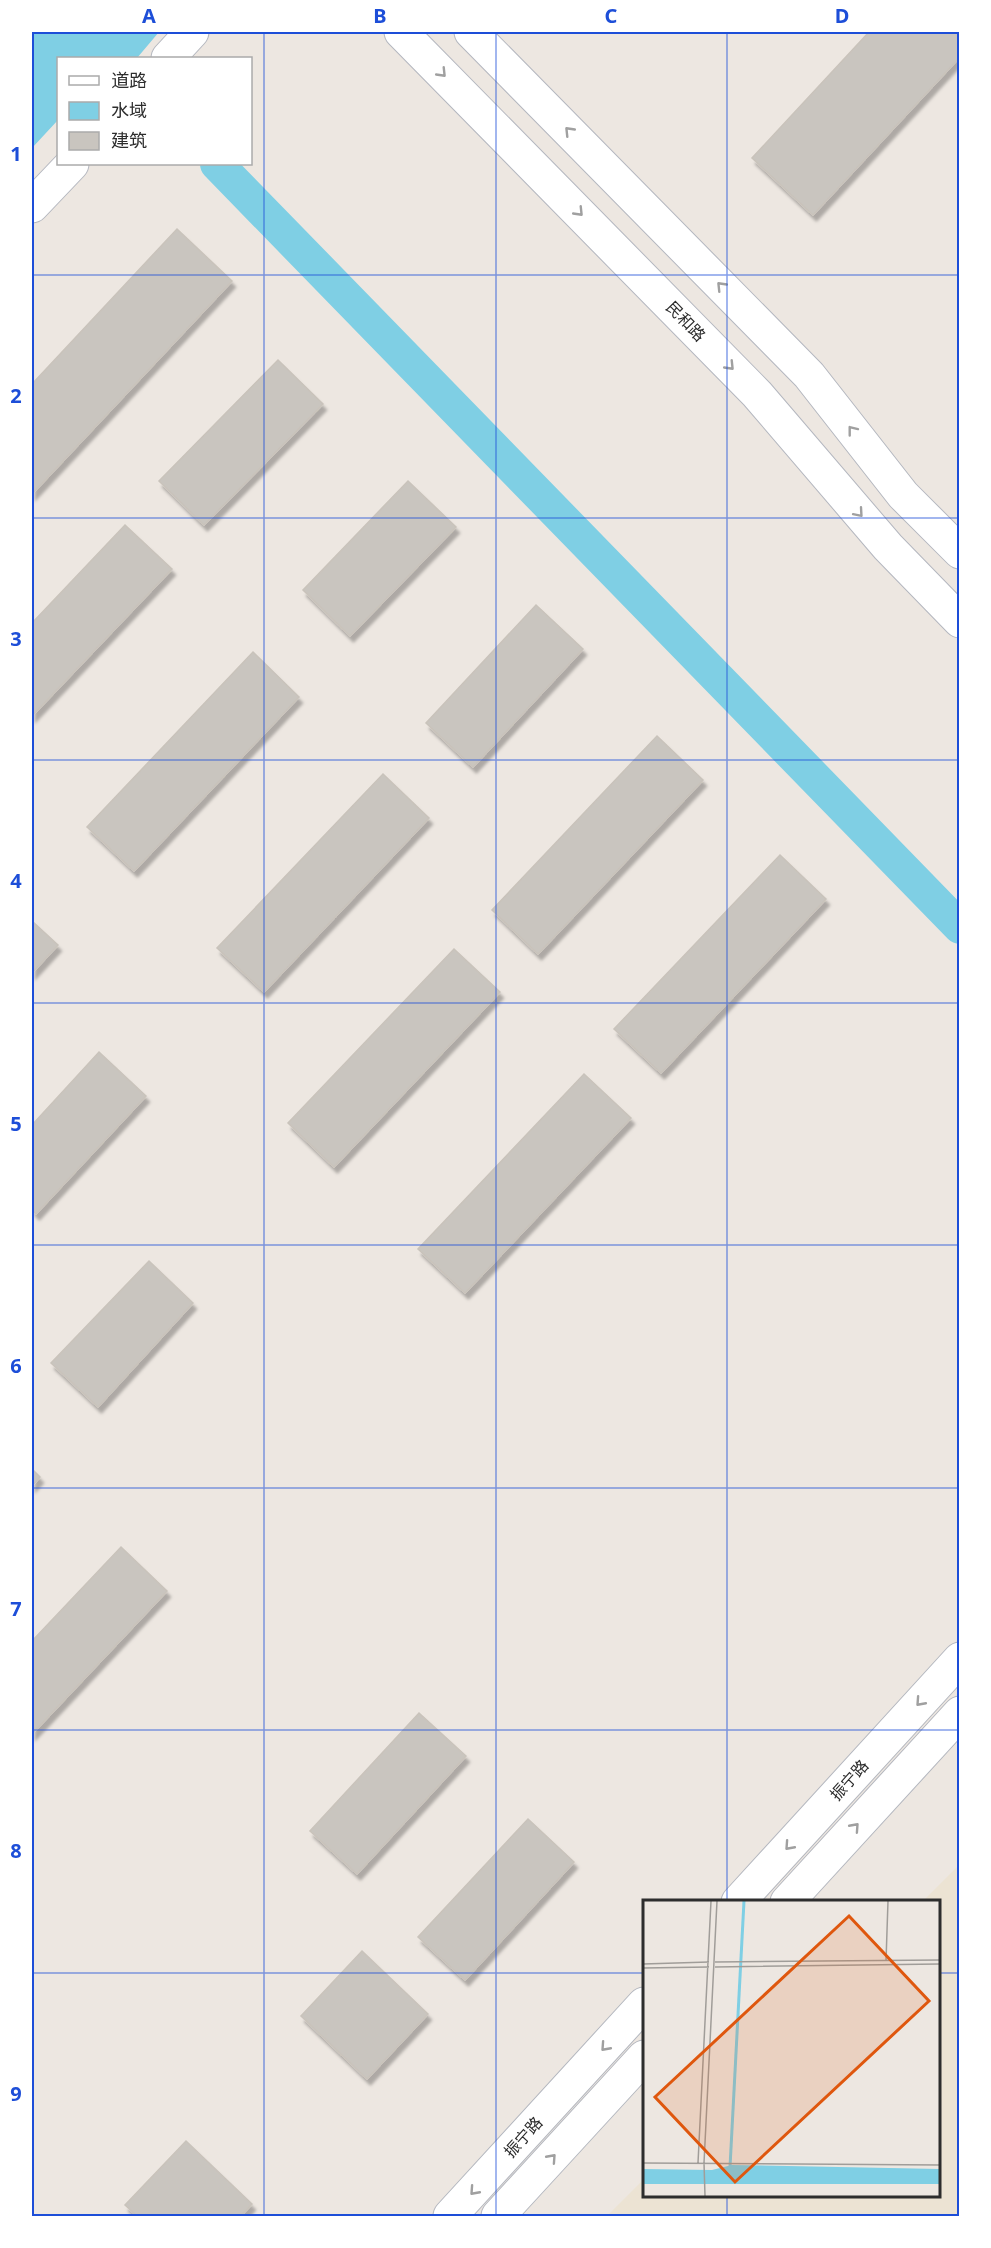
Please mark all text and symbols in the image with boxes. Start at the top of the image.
text: A [142,2,156,29]
text: B [373,2,387,29]
text: C [605,2,618,29]
text: D [835,2,849,29]
legend [57,57,252,165]
one-way arrow [435,67,446,77]
text: 道路 [111,68,147,92]
text: 水域 [111,98,147,122]
text: 建筑 [111,128,147,152]
one-way arrow [566,128,577,139]
text: 1 [10,140,22,167]
one-way arrow [571,205,582,216]
one-way arrow [717,282,728,293]
street label: 民和路 [661,296,711,346]
one-way arrow [723,360,734,370]
text: 2 [10,382,22,409]
one-way arrow [848,425,859,436]
one-way arrow [851,506,862,517]
text: 3 [10,625,22,652]
text: 4 [10,867,22,894]
text: 5 [10,1110,22,1137]
text: 6 [10,1352,22,1379]
text: 7 [10,1595,22,1622]
one-way arrow [916,1695,927,1706]
street label: 振宁路 [825,1755,873,1805]
one-way arrow [847,1824,858,1835]
text: 8 [10,1837,22,1864]
one-way arrow [785,1839,796,1850]
inset map [643,1900,940,2197]
one-way arrow [601,2040,612,2051]
text: 9 [10,2080,22,2107]
street label: 振宁路 [499,2112,547,2162]
one-way arrow [545,2154,556,2165]
one-way arrow [470,2184,481,2195]

